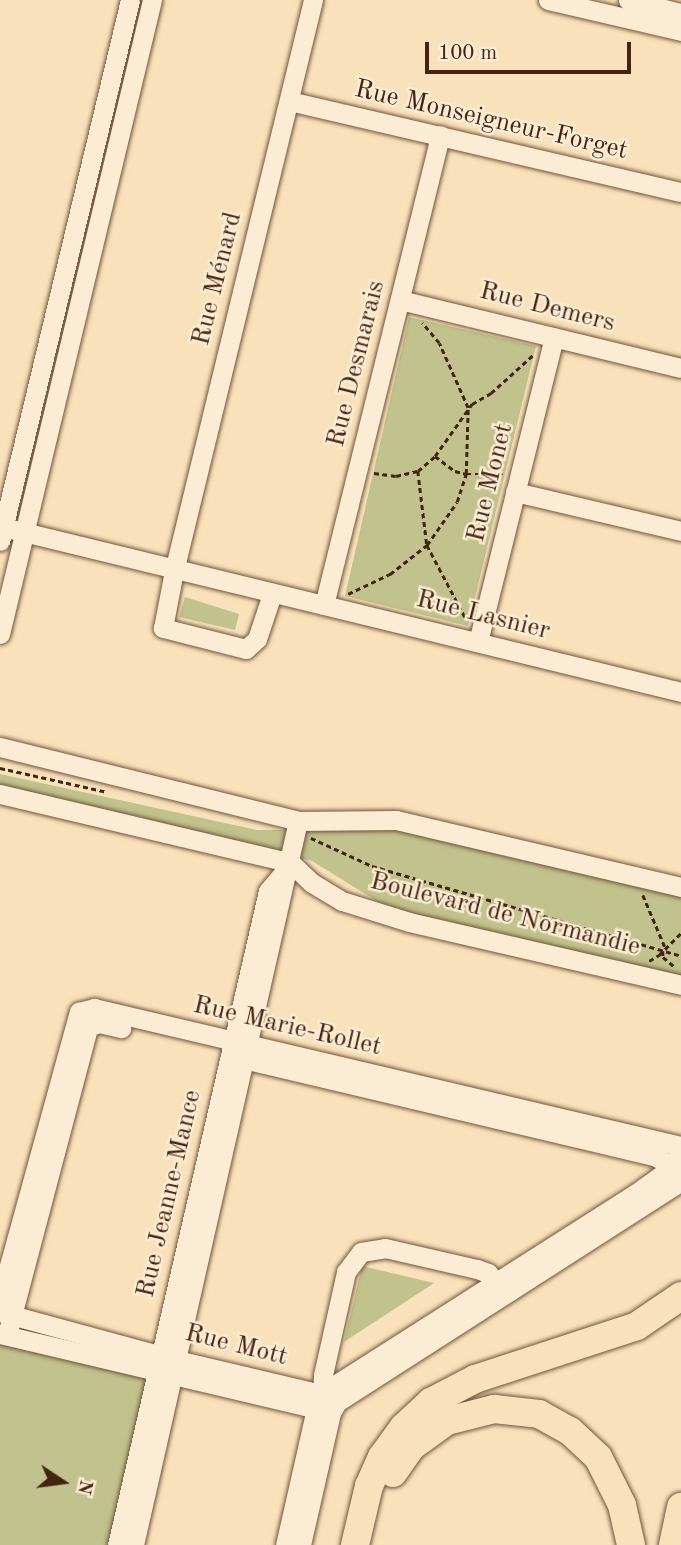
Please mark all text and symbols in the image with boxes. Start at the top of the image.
scale bar [429,28,636,72]
text: 100 m [438,43,497,64]
street label: Rue Monseigneur-Forget [351,74,631,168]
street label: Rue Ménard [186,209,250,349]
street label: Rue Demers [476,276,618,340]
street label: Rue Desmarais [321,277,393,451]
street label: Rue Monet [461,420,521,546]
street label: Rue Lasnier [413,584,553,648]
street label: Boulevard de Normandie [367,866,643,964]
street label: Rue Marie-Rollet [190,990,384,1064]
street label: Rue Jeanne-Mance [131,1087,209,1301]
street label: Rue Mott [181,1318,291,1374]
north arrow [28,1447,98,1517]
text: N [73,1478,95,1496]

